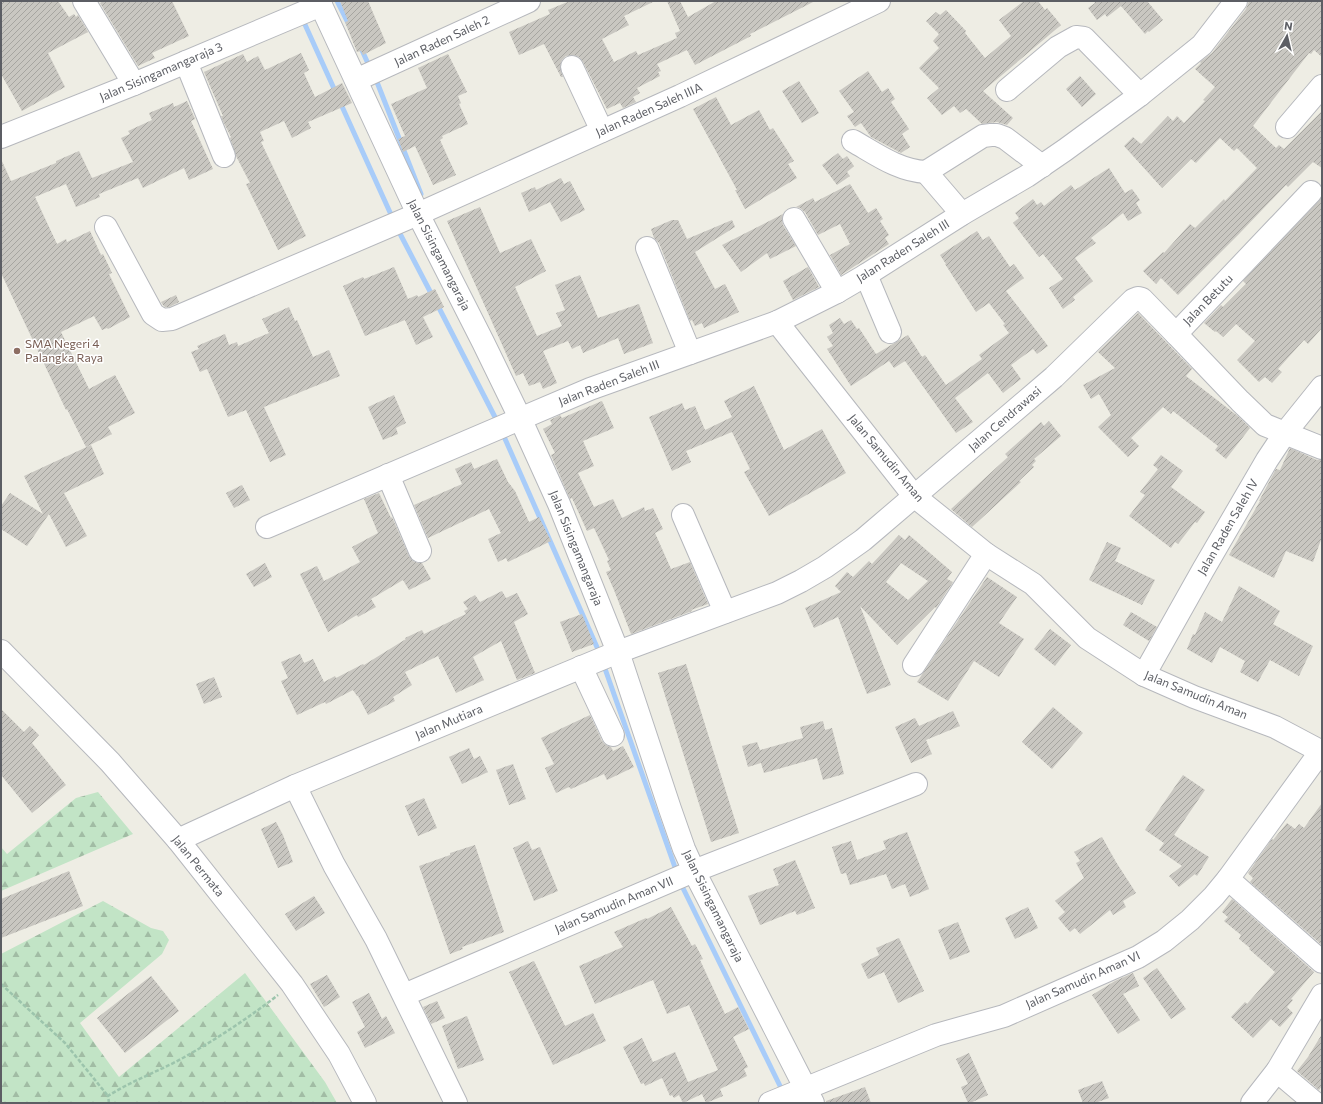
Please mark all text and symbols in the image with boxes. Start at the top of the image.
street label: Jalan Raden Saleh 2 [392,12,492,69]
north arrow [1267,16,1307,56]
text: N [1283,19,1293,33]
street label: Jalan Sisingamangaraja 3 [97,39,225,104]
street label: Jalan Raden Saleh IIIA [593,79,704,140]
street label: Jalan Sisingamangaraja [405,197,474,313]
street label: Jalan Raden Saleh III [853,216,952,285]
street label: Jalan Betutu [1179,271,1236,328]
place label: SMA Negeri 4 Palangka Raya [25,336,103,364]
marker: SMA Negeri 4 Palangka Raya [12,346,22,356]
street label: Jalan Raden Saleh III [556,356,661,409]
street label: Jalan Cendrawasi [965,383,1044,454]
street label: Jalan Samudin Aman [845,411,927,505]
street label: Jalan Raden Saleh IV [1194,476,1261,577]
street label: Jalan Sisingamangaraja [546,488,606,608]
street label: Jalan Samudin Aman [1142,667,1250,722]
street label: Jalan Mutiara [413,701,485,742]
street label: Jalan Permata [169,832,228,899]
street label: Jalan Sisingamangaraja [680,847,747,964]
street label: Jalan Samudin Aman VII [552,873,675,936]
street label: Jalan Samudin Aman VI [1023,948,1142,1012]

